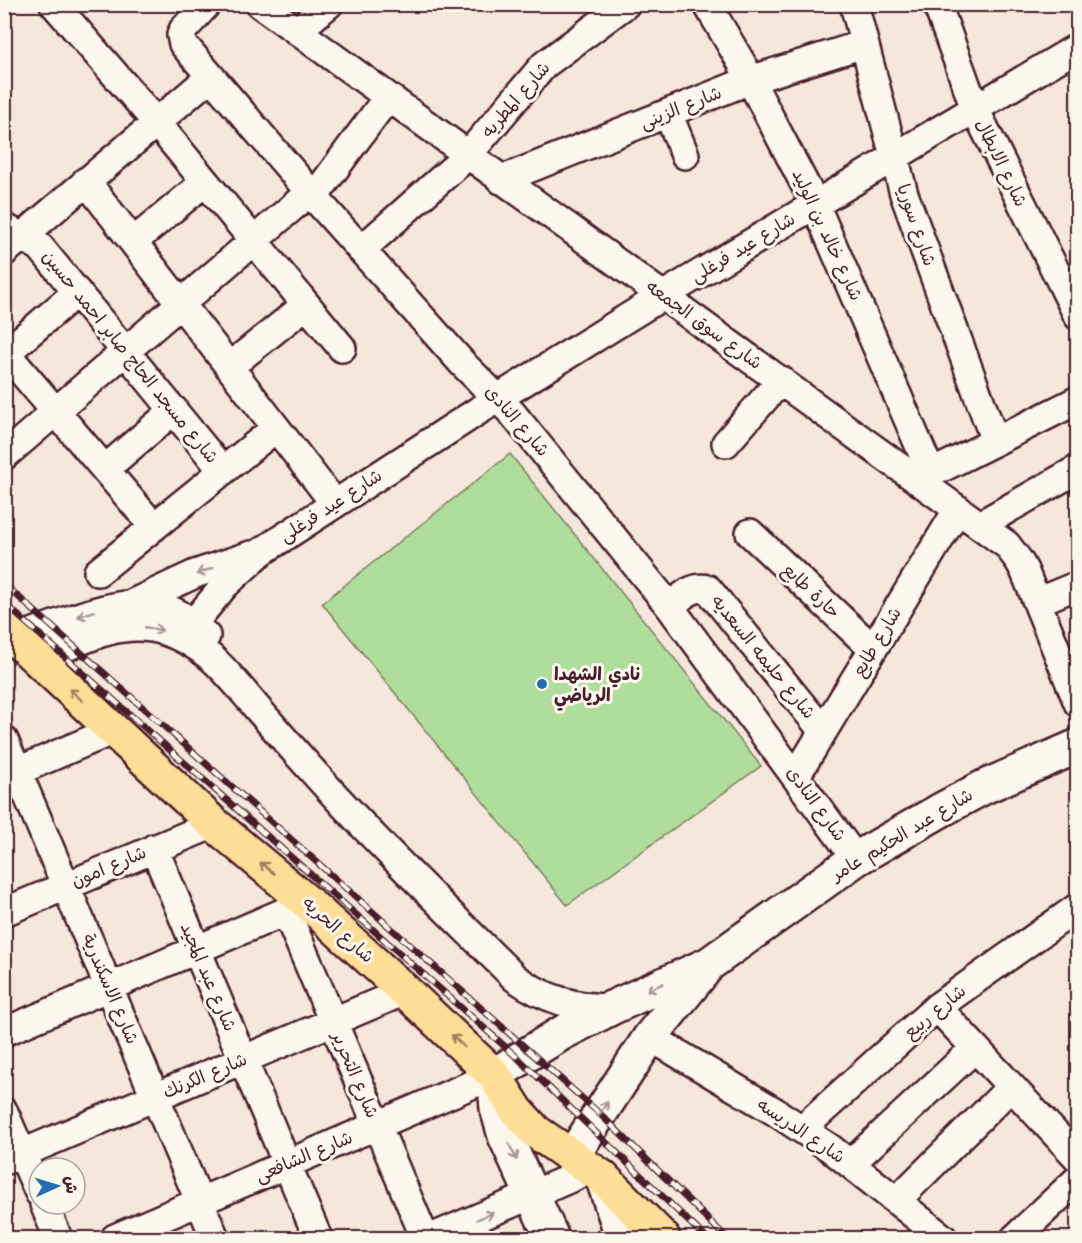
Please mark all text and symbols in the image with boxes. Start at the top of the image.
street label: شارع المطريه [477,58,555,143]
street label: شارع الزينى [637,82,725,135]
street label: شارع الابطال [970,116,1031,211]
street label: شارع خالد بن الوليد [786,166,867,304]
street label: شارع سوريا [891,181,940,269]
street label: شارع عيد فرغلى [687,209,800,288]
street label: شارع مسجد الحاج صابر احمد حسين [37,246,222,468]
street label: شارع سوق الجمعه [642,276,766,375]
street label: شارع النادى [480,381,553,461]
street label: شارع عيد فرغلى [276,465,387,548]
street label: حارة طابع [776,559,844,625]
one-way arrow [196,566,215,577]
street label: شارع حليمه السعديه [706,591,819,724]
street label: شارع طايع [848,603,908,682]
one-way arrow [77,610,96,621]
one-way arrow [143,624,163,635]
place label: نادي الشهدا الرياضي [554,664,640,711]
marker: نادي الشهدا الرياضي [535,677,549,691]
one-way arrow [69,688,84,702]
street label: شارع النادى [781,763,850,846]
street label: شارع عبد الحكيم عامر [826,784,978,889]
street label: شارع امون [68,842,150,893]
one-way arrow [259,862,275,875]
street label: شارع الحريه [297,892,378,968]
street label: شارع عبد المجيد [175,920,240,1035]
street label: شارع الاسكندرية [76,931,143,1048]
street label: شارع ربيع [900,981,972,1045]
one-way arrow [647,982,665,993]
street label: شارع التحرير [326,1027,383,1122]
one-way arrow [451,1034,466,1049]
street label: شارع الكرنك [160,1049,251,1104]
street label: شارع الدريسه [753,1094,849,1169]
one-way arrow [597,1101,609,1117]
street label: شارع الشافعى [252,1127,356,1188]
one-way arrow [507,1142,519,1160]
north arrow [27,1156,87,1216]
text: ش [61,1176,81,1194]
one-way arrow [475,1210,494,1221]

